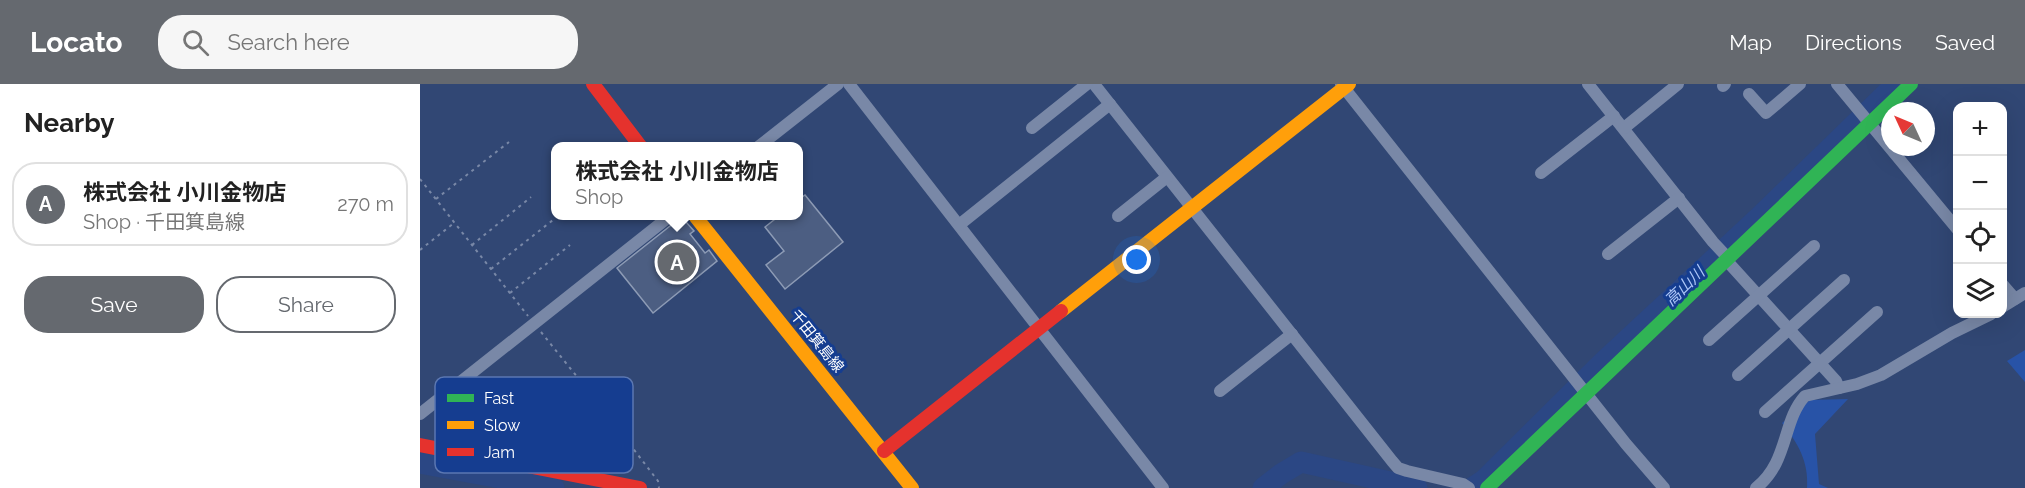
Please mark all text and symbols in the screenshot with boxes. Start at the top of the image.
search box [158,15,578,69]
text: Locato [30,26,122,59]
icon: search [179,26,212,59]
text: Search here [227,29,350,55]
text: Map [1729,30,1772,55]
text: Directions [1805,30,1902,55]
text: Saved [1935,30,1995,55]
north arrow [1881,102,1935,156]
map controls [1953,102,2007,318]
button: + [1953,102,2007,156]
text: Nearby [24,108,114,138]
popup [551,142,803,220]
button: − [1953,156,2007,210]
text: 株式会社 小川金物店 [575,158,779,184]
text: 株式会社 小川金物店 [83,179,286,205]
text: Shop [575,185,623,209]
text: A [39,192,52,216]
text: 270 m [337,192,394,216]
text: Shop · 千田箕島線 [83,210,245,234]
button: locate [1953,210,2007,264]
pin: A [658,240,696,285]
your location [1122,245,1151,274]
water label: 高山川 [1660,261,1710,310]
button: layers [1953,264,2007,318]
button: Save [24,276,204,333]
button: Share [216,276,396,333]
street label: 千田箕島線 [786,306,848,376]
legend [435,377,633,473]
text: Fast [484,389,515,408]
text: Slow [484,416,520,435]
text: Jam [484,443,515,462]

